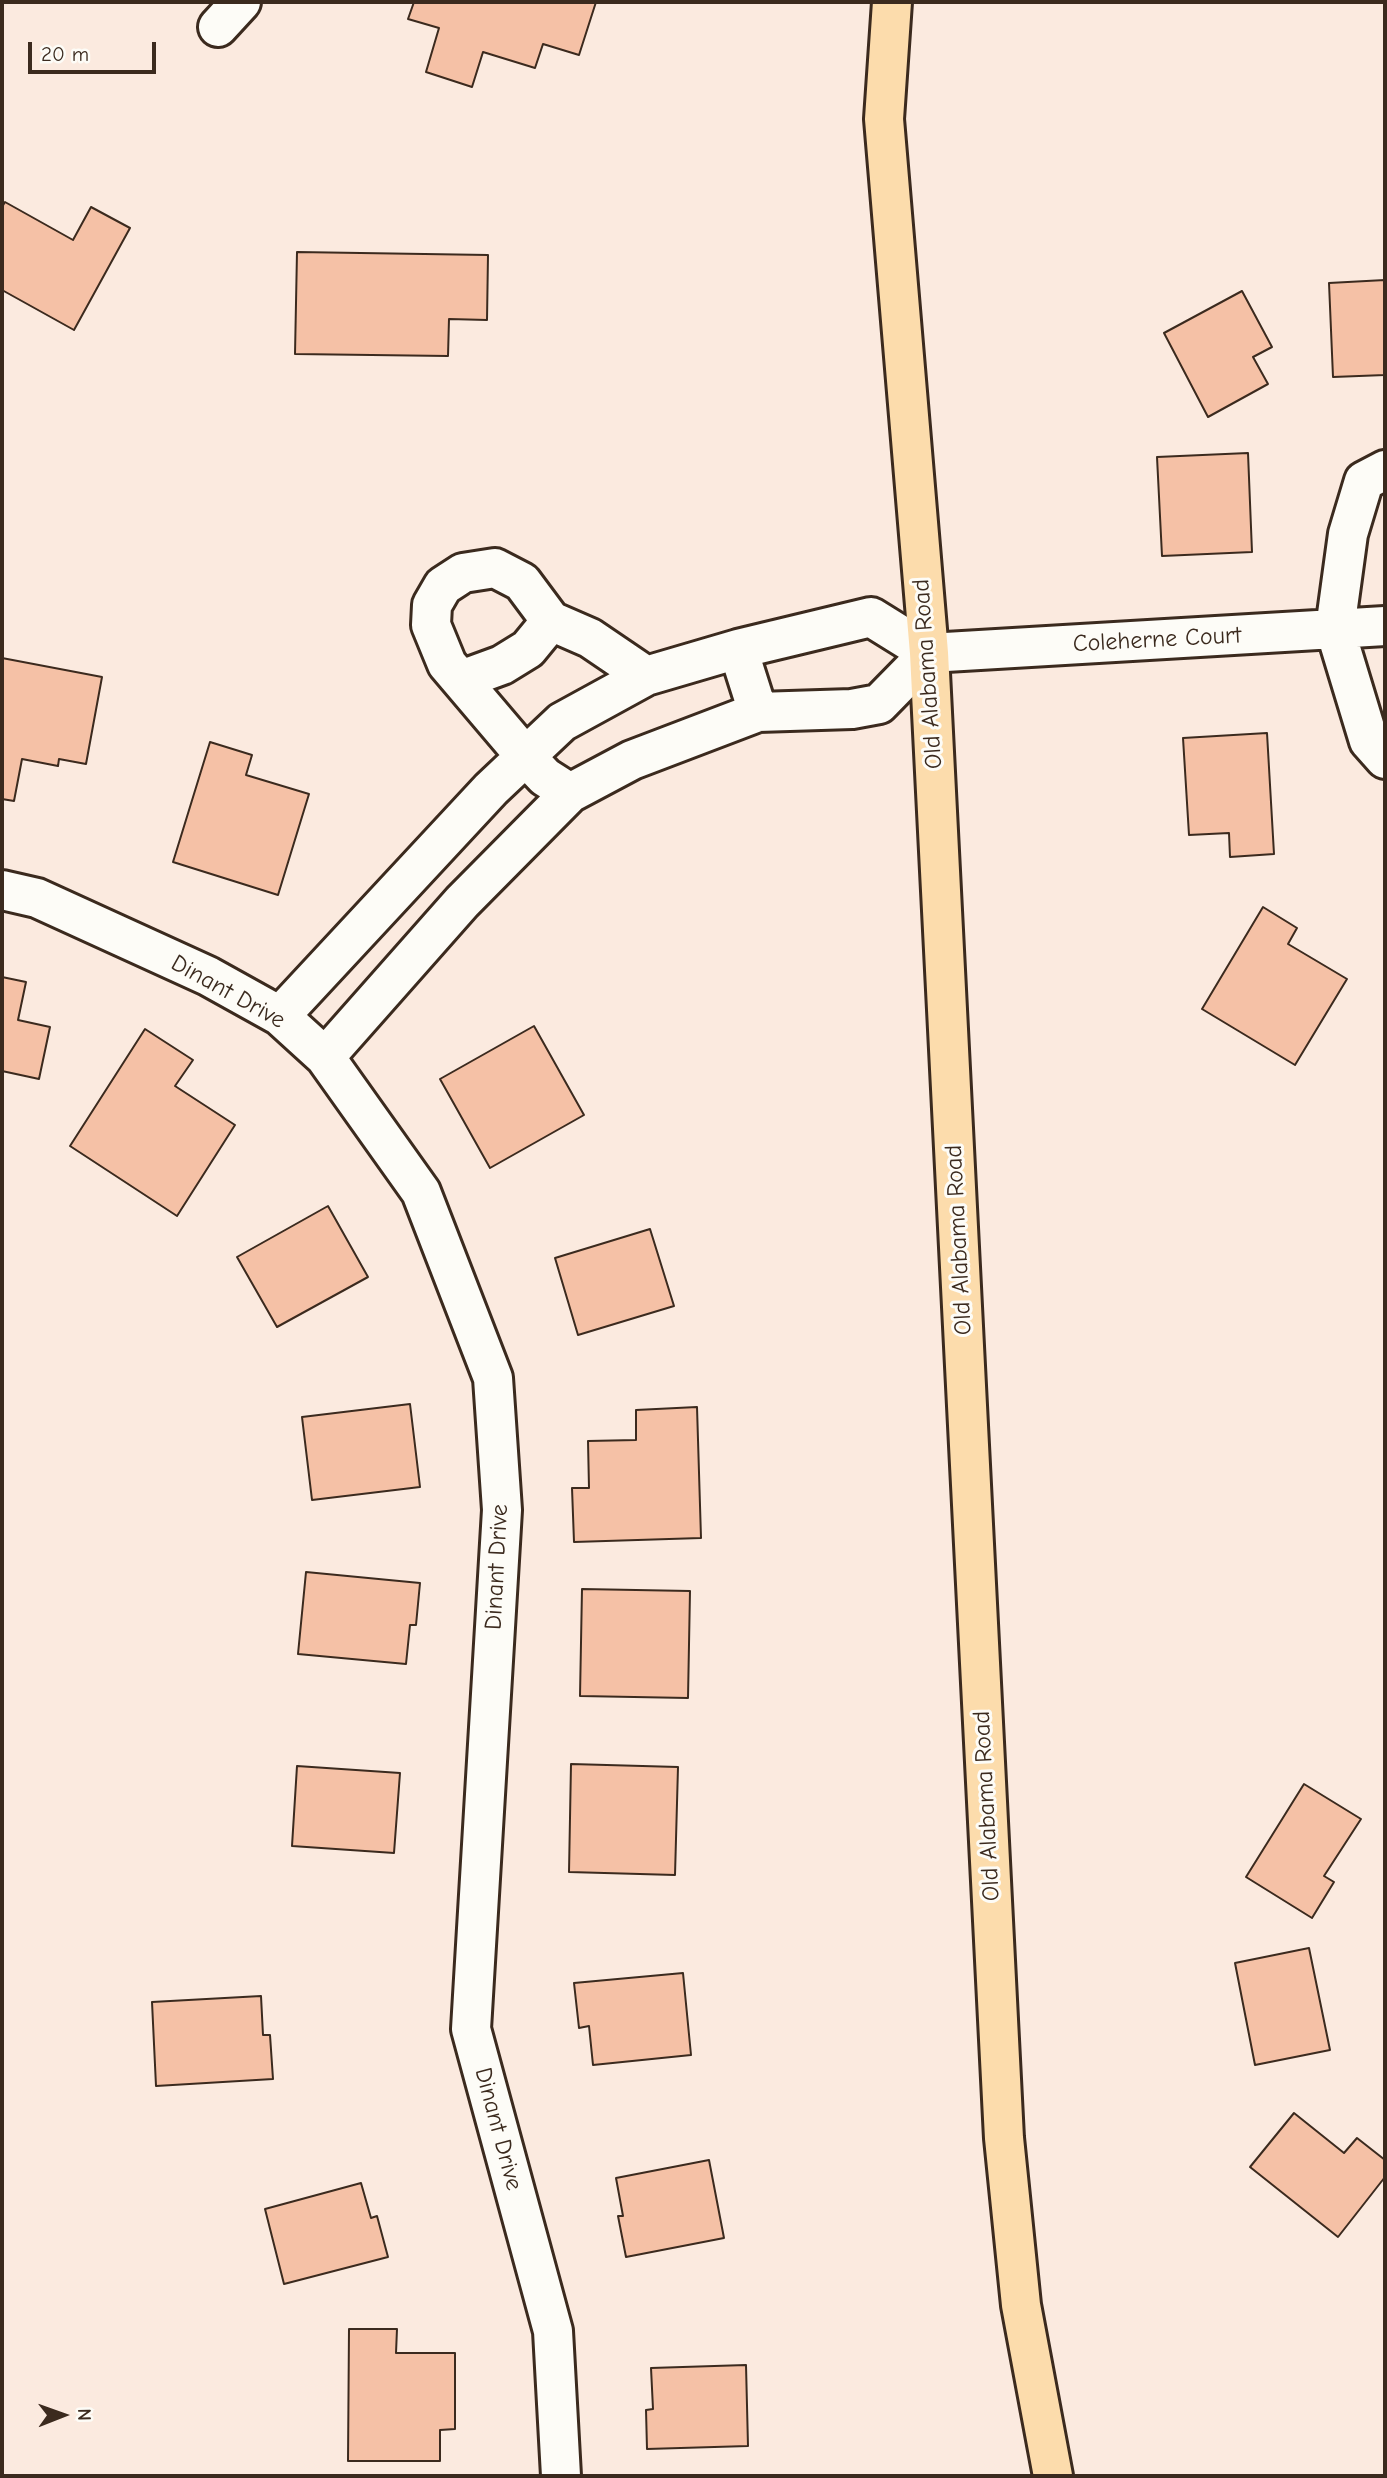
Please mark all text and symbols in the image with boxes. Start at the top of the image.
scale bar [32,28,159,72]
text: 20 m [41,42,89,66]
street label: Old Alabama Road [907,578,949,770]
street label: Coleherne Court [1072,621,1242,659]
street label: Dinant Drive [166,949,290,1035]
street label: Old Alabama Road [940,1144,978,1336]
street label: Dinant Drive [479,1503,515,1631]
street label: Old Alabama Road [968,1710,1006,1902]
street label: Dinant Drive [468,2064,528,2194]
north arrow [28,2380,98,2450]
text: N [73,2408,95,2421]

